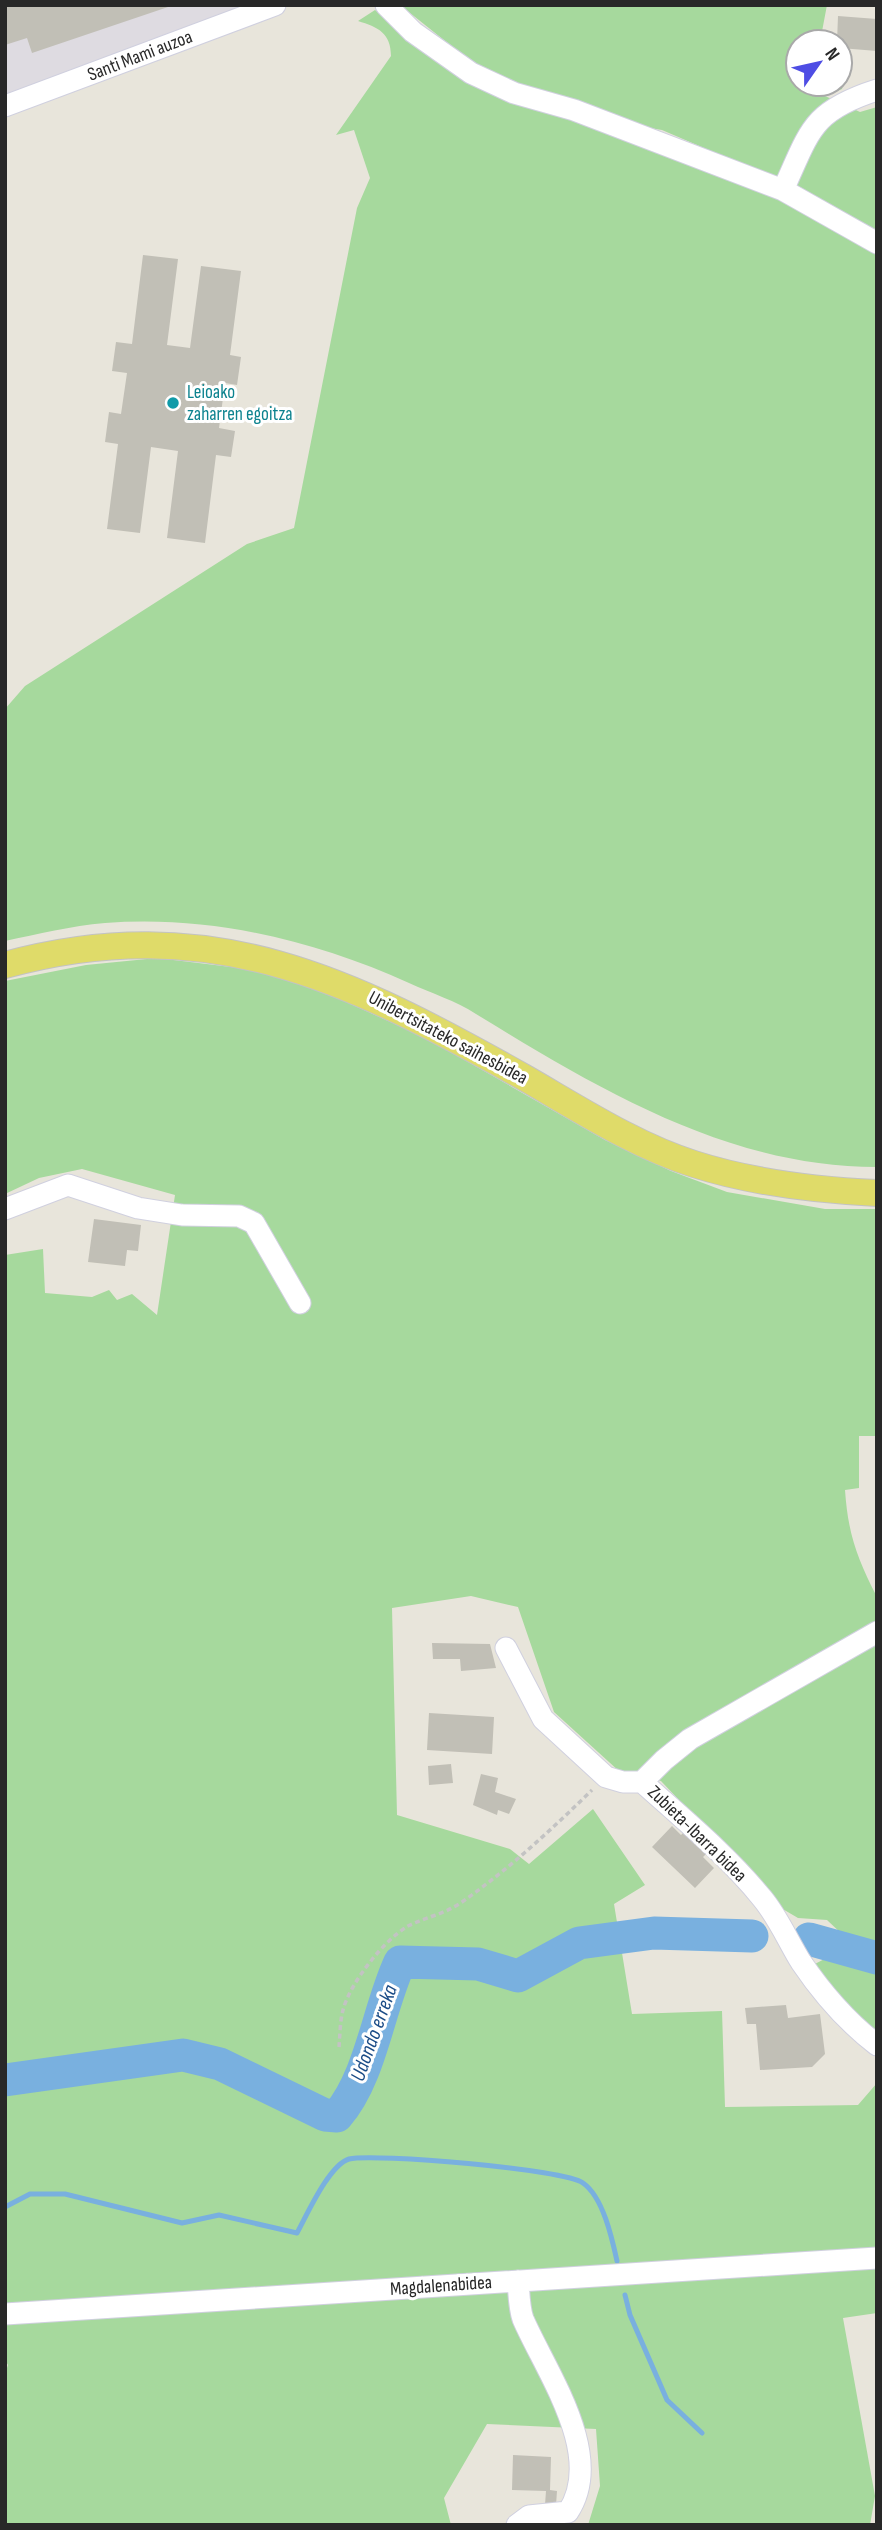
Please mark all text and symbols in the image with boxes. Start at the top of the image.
street label: Santi Mami auzoa [84,25,196,87]
north arrow [784,28,854,98]
text: N [819,44,844,65]
place label: Leioako zaharren egoitza [187,381,293,426]
marker: Leioako zaharren egoitza [165,395,181,411]
street label: Unibertsitateko saihesbidea [364,986,532,1090]
street label: Zubieta-Ibarra bidea [643,1781,751,1887]
water label: Udondo erreka [345,1981,403,2084]
street label: Magdalenabidea [389,2271,493,2301]

